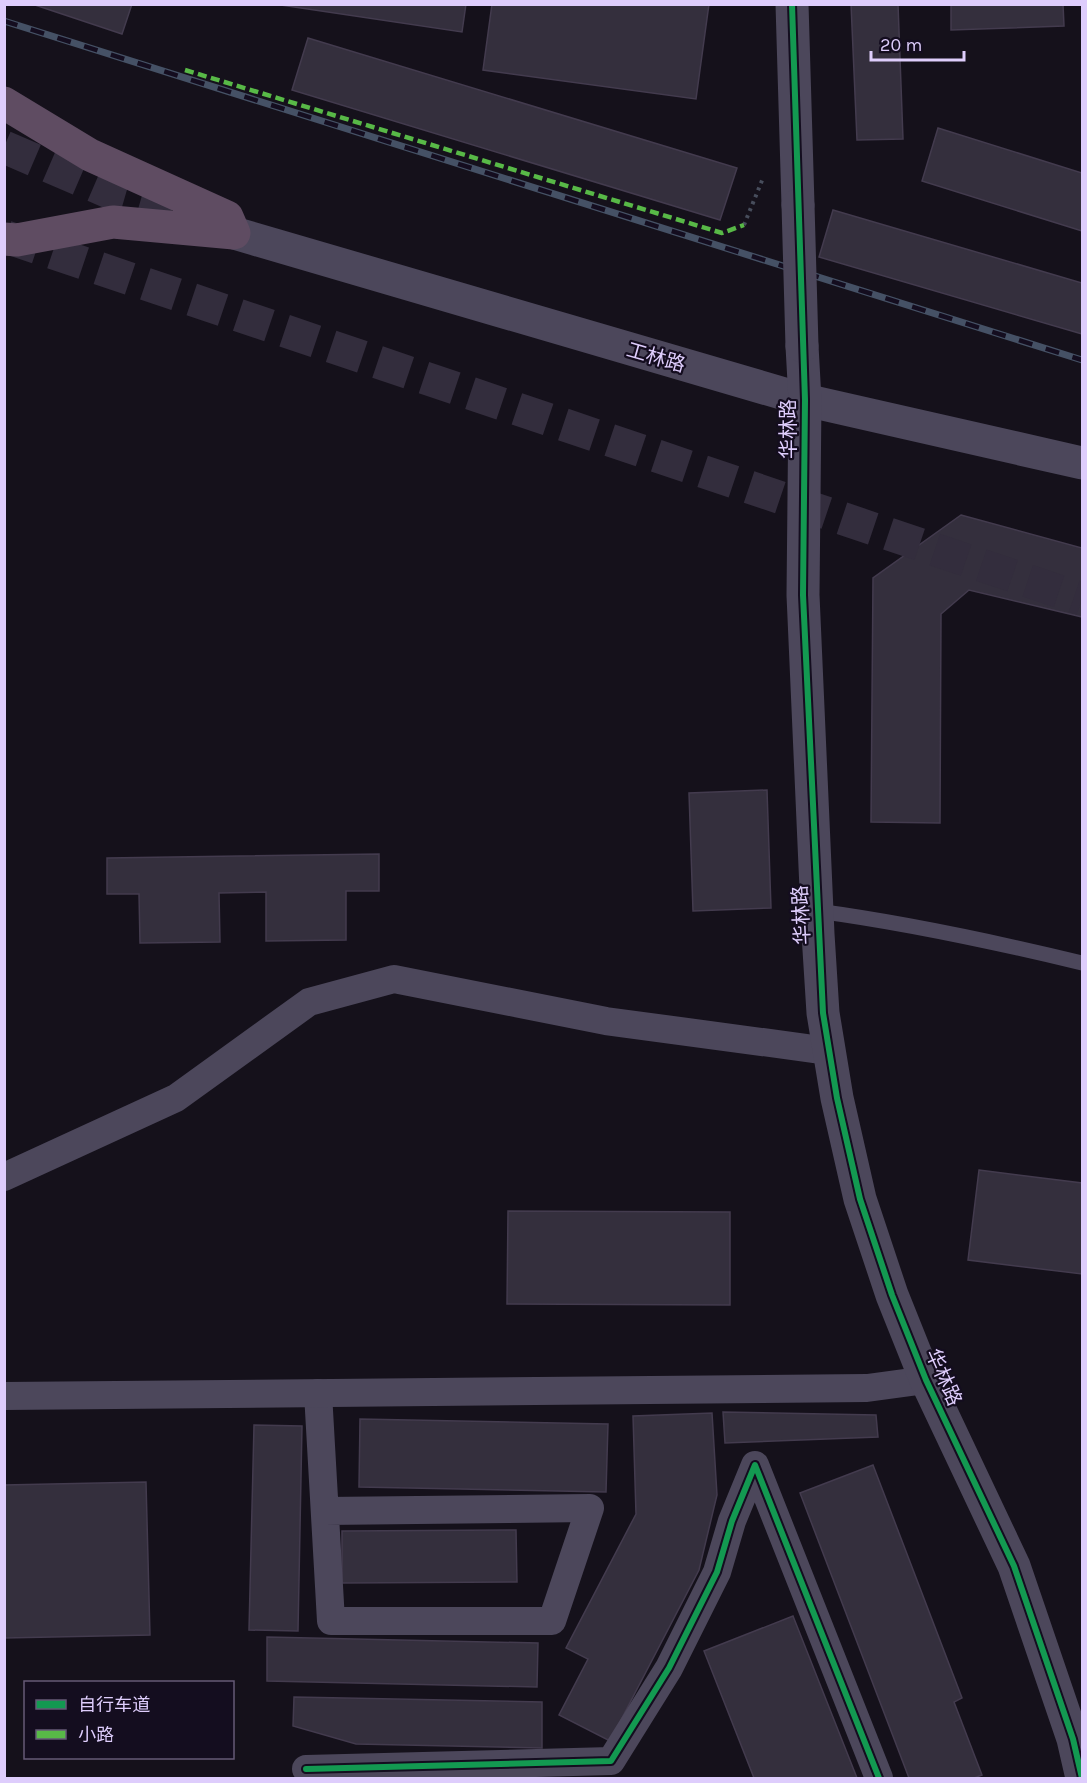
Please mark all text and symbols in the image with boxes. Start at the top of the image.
scale bar [871,24,964,62]
text: 20 m [880,34,922,56]
street label: 工林路 [624,338,688,377]
street label: 华林路 [777,399,800,459]
street label: 华林路 [788,884,815,946]
street label: 华林路 [921,1345,966,1409]
legend [24,1681,234,1759]
text: 自行车道 [78,1694,150,1716]
text: 小路 [78,1724,114,1746]

